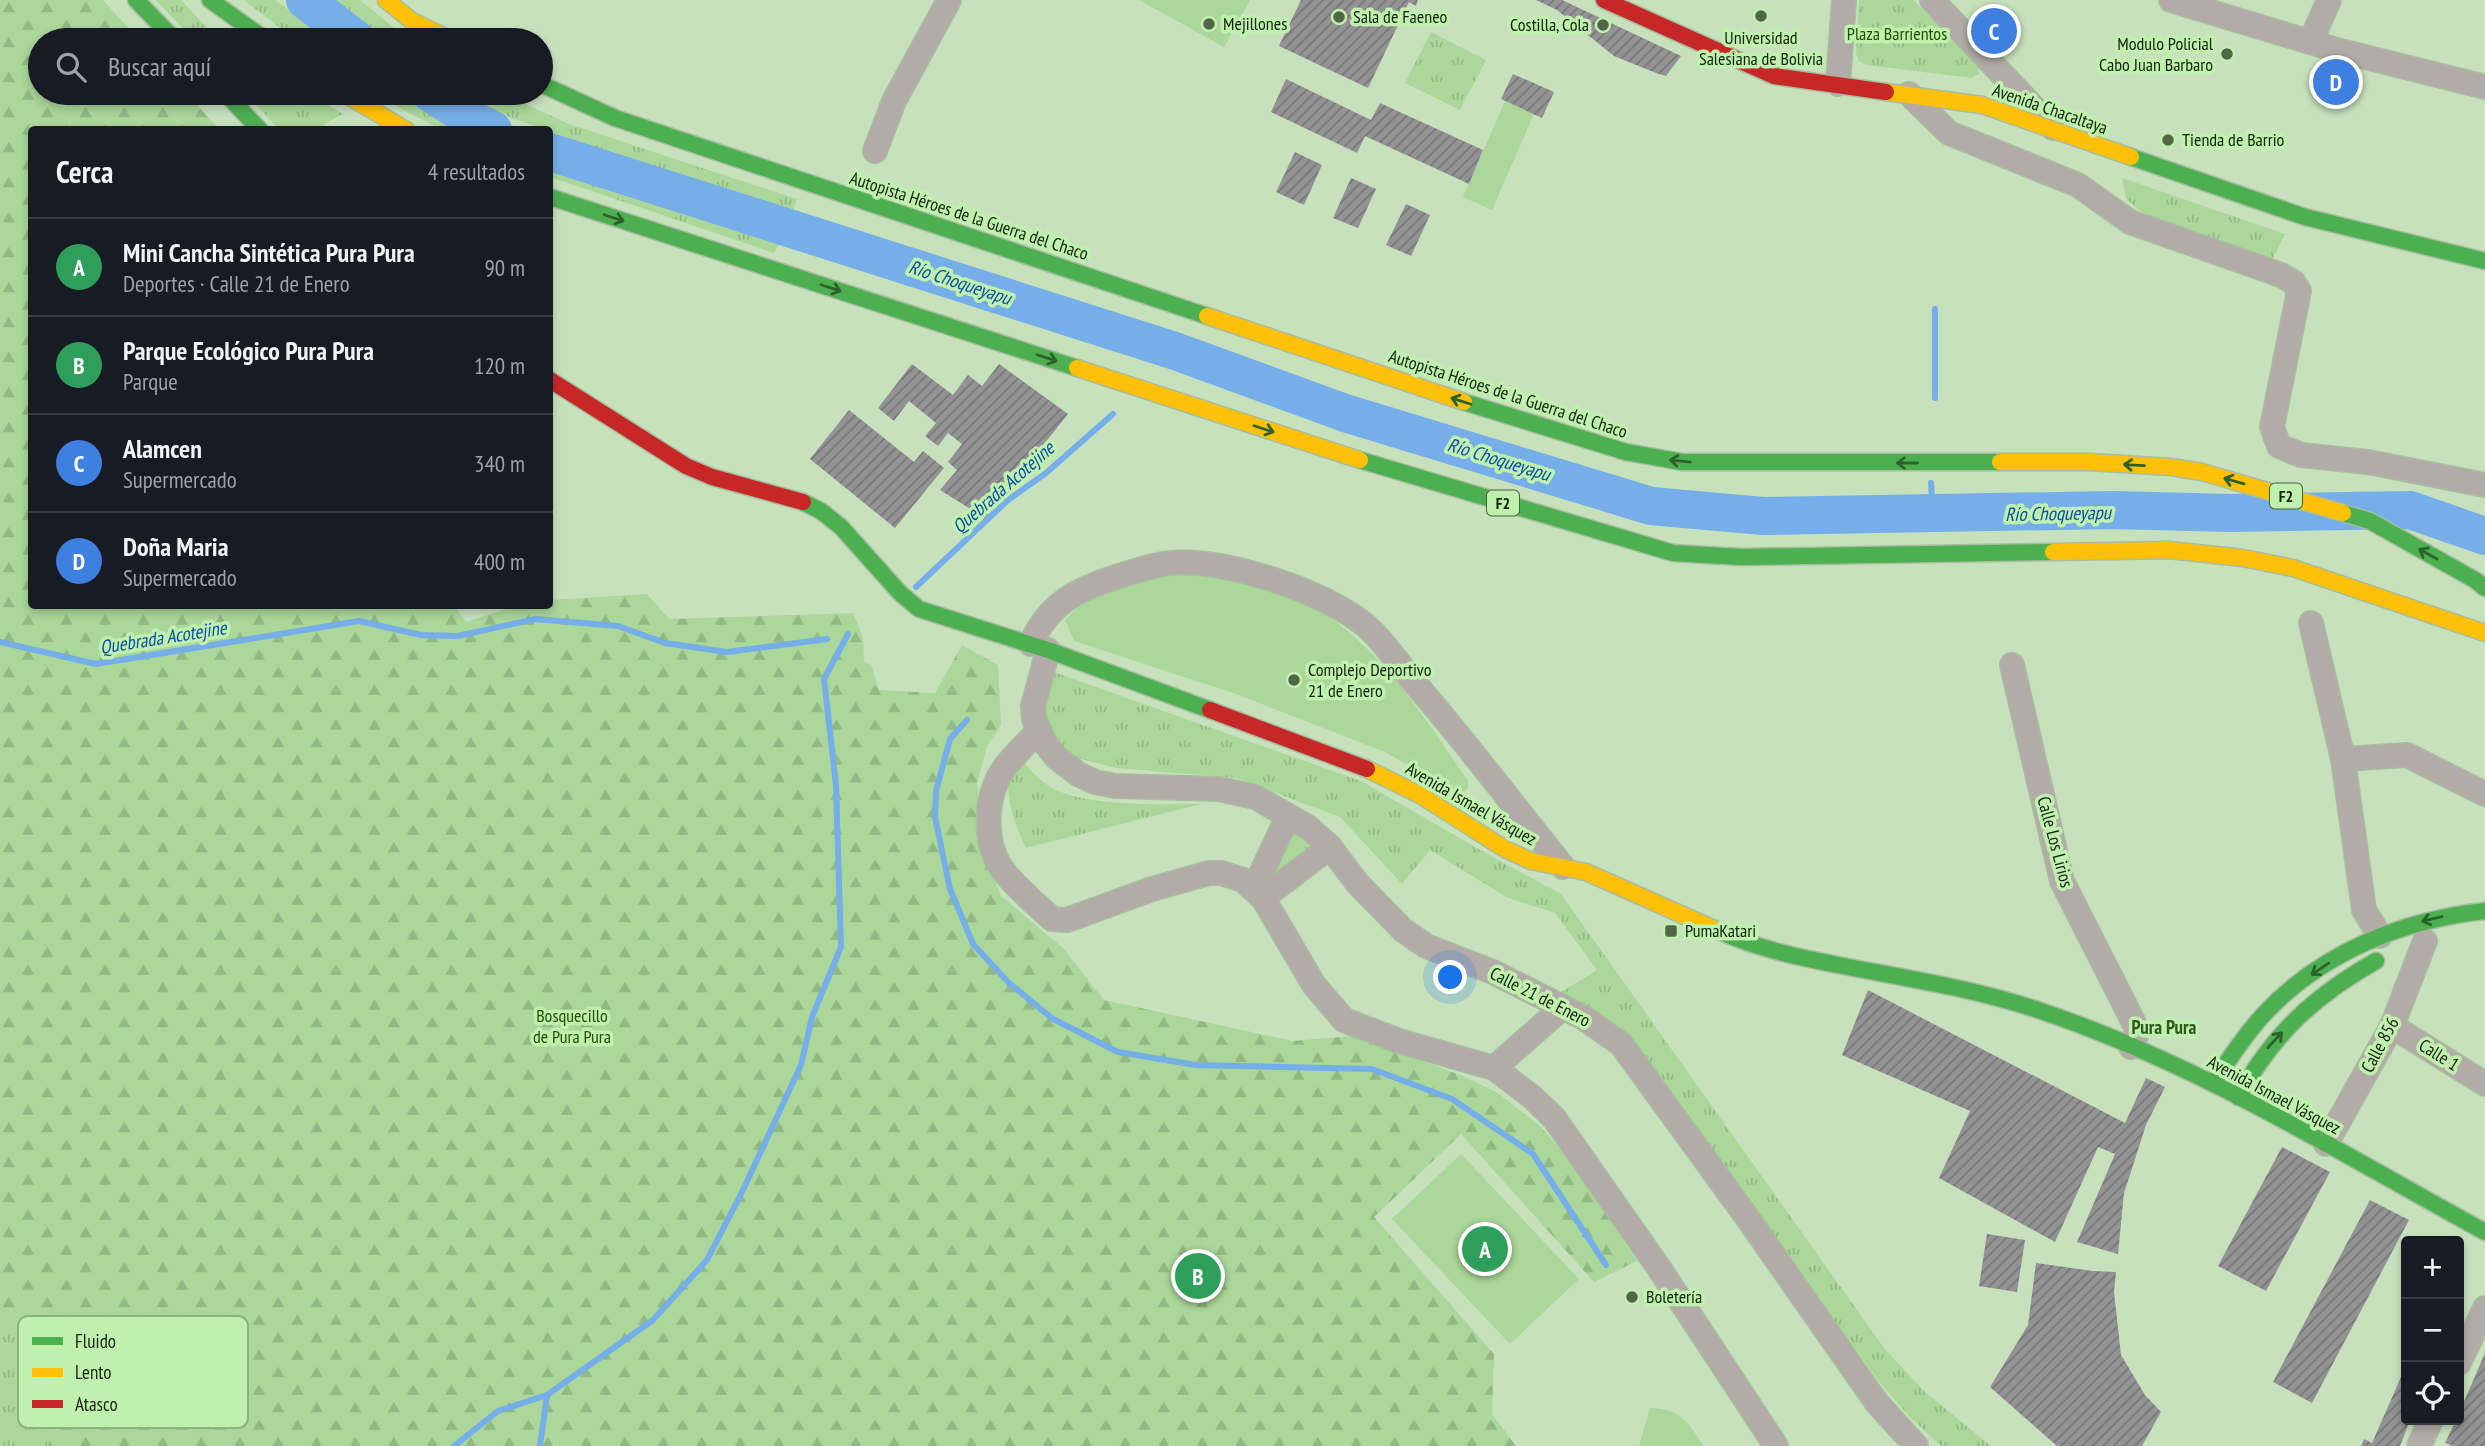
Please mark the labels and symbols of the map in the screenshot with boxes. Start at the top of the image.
place label: Sala de Faeneo [1353,5,1447,28]
pin: C [1971,5,2017,57]
marker: Universidad Salesiana de Bolivia [1753,8,1769,24]
marker: Sala de Faeneo [1331,9,1347,25]
place label: Mejillones [1223,12,1287,35]
place label: Costilla, Cola [1510,13,1589,36]
marker: Mejillones [1201,16,1217,32]
marker: Costilla, Cola [1595,17,1611,33]
park label: Plaza Barrientos [1847,22,1947,45]
place label: Universidad Salesiana de Bolivia [1699,26,1823,70]
place label: Modulo Policial Cabo Juan Barbaro [2099,32,2214,76]
marker: Modulo Policial Cabo Juan Barbaro [2219,46,2235,62]
pin: D [2313,56,2359,108]
street label: Avenida Chacaltaya [1990,78,2111,139]
place label: Tienda de Barrio [2182,128,2285,151]
marker: Tienda de Barrio [2160,132,2176,148]
street label: Autopista Héroes de la Guerra del Chaco [847,166,1092,265]
one-way arrow [603,213,625,226]
water label: Río Choqueyapu [906,254,1016,310]
one-way arrow [819,283,841,295]
street label: Autopista Héroes de la Guerra del Chaco [1386,344,1631,443]
one-way arrow [1036,353,1058,365]
one-way arrow [1450,394,1472,406]
one-way arrow [1252,423,1274,436]
water label: Río Choqueyapu [1445,432,1555,486]
water label: Quebrada Acotejine [947,435,1060,538]
one-way arrow [1669,454,1692,467]
one-way arrow [1896,456,1919,470]
one-way arrow [2123,458,2146,471]
one-way arrow [2223,474,2246,487]
road number: F2 [2270,484,2302,509]
road number: F2 [1487,490,1519,516]
water label: Río Choqueyapu [2005,500,2113,526]
one-way arrow [2418,547,2439,560]
water label: Quebrada Acotejine [98,615,229,659]
place label: Complejo Deportivo 21 de Enero [1308,658,1432,702]
marker: Complejo Deportivo 21 de Enero [1286,672,1302,688]
street label: Avenida Ismael Vásquez [1402,757,1541,850]
street label: Calle Los Lirios [2032,794,2079,890]
one-way arrow [2421,914,2443,927]
place label: PumaKatari [1685,919,1756,942]
marker: PumaKatari [1663,923,1679,939]
your location [1433,960,1467,994]
street label: Calle 21 de Enero [1486,961,1595,1032]
one-way arrow [2311,961,2330,976]
park label: Bosquecillo de Pura Pura [533,1004,611,1048]
street label: Calle 856 [2356,1013,2404,1076]
district label: Pura Pura [2132,1015,2197,1039]
one-way arrow [2266,1032,2283,1049]
street label: Calle 1 [2415,1033,2464,1076]
street label: Avenida Ismael Vásquez [2204,1050,2345,1139]
pin: A [1462,1223,1508,1275]
pin: B [1175,1250,1221,1302]
place label: Boletería [1646,1285,1702,1308]
marker: Boletería [1624,1289,1640,1305]
legend [18,1316,248,1428]
text: Fluido [75,1329,116,1353]
text: Lento [75,1360,112,1384]
text: Atasco [75,1392,118,1416]

